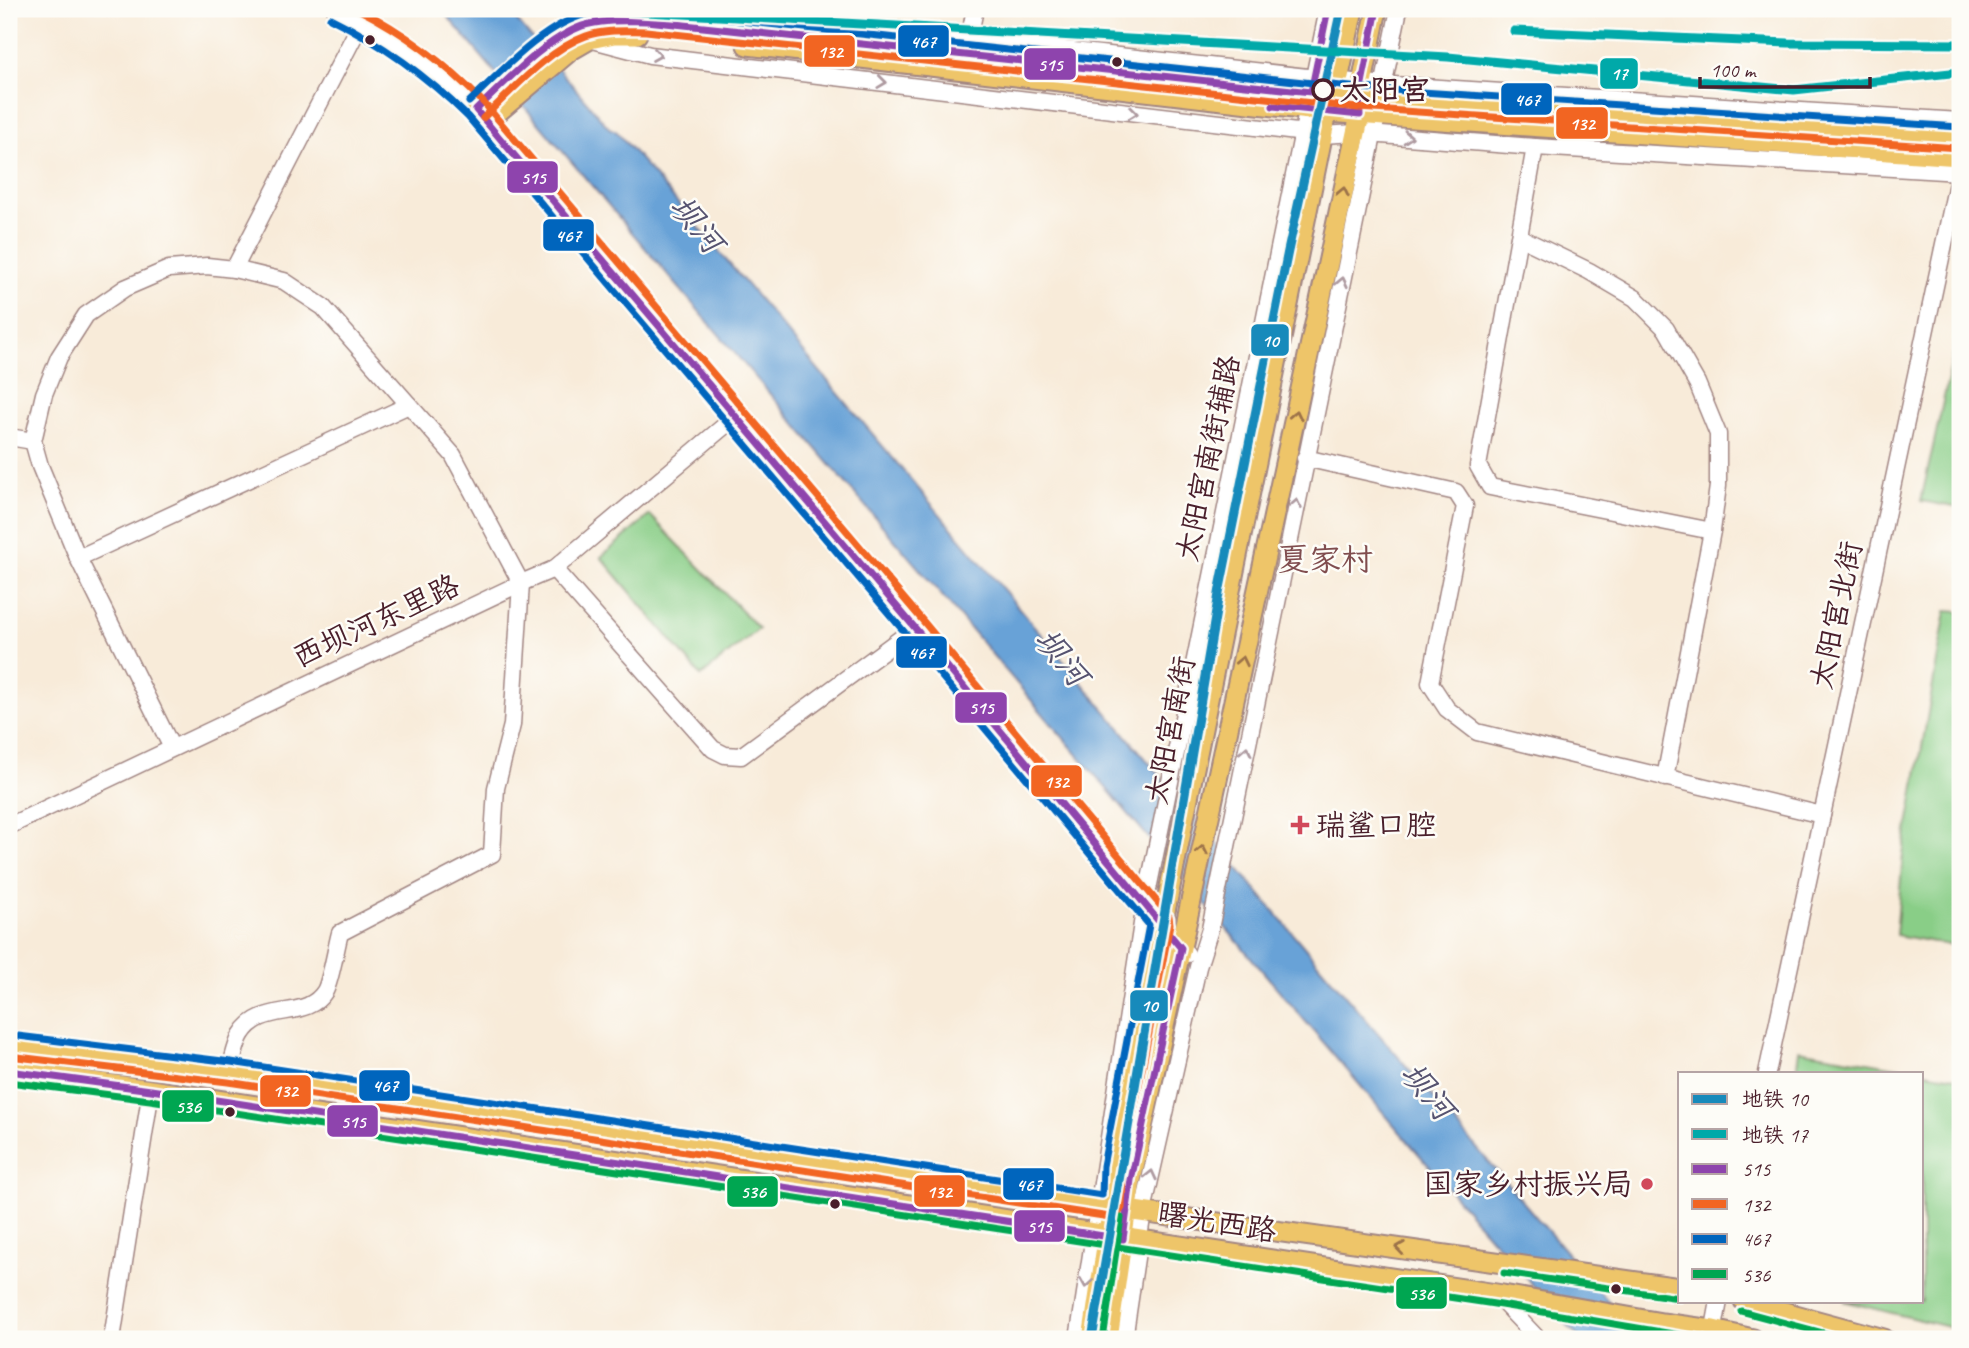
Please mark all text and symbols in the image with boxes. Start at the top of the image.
line badge: 467 [897,24,950,58]
text: 467 [910,30,939,54]
unlabelled marker [363,33,377,47]
line badge: 132 [803,34,856,68]
text: 132 [817,40,845,64]
scale bar [1700,46,1869,90]
one-way arrow [651,47,662,62]
line badge: 515 [1023,47,1077,81]
text: 515 [1037,53,1064,77]
unlabelled marker [1110,55,1124,69]
line badge: 17 [1599,57,1639,90]
text: 100 m [1710,57,1757,83]
text: 17 [1610,62,1630,86]
place label: 太阳宫 [1340,71,1430,109]
one-way arrow [877,75,888,90]
marker: 太阳宫 [1312,79,1334,101]
line badge: 467 [1500,82,1553,116]
text: 467 [1514,88,1543,112]
one-way arrow [1127,105,1138,120]
line badge: 132 [1555,106,1609,140]
text: 132 [1569,112,1597,136]
one-way arrow [1402,129,1413,144]
line badge: 515 [506,160,559,194]
text: 515 [520,166,547,190]
one-way arrow [1335,186,1350,198]
water label: 坝河 [660,187,736,266]
line badge: 467 [542,218,595,252]
text: 467 [555,224,584,248]
one-way arrow [1333,276,1348,288]
line badge: 10 [1250,323,1290,357]
text: 10 [1261,329,1281,353]
street label: 太阳宫南街辅路 [1168,351,1248,565]
one-way arrow [1287,409,1302,421]
one-way arrow [1287,498,1302,510]
street label: 太阳宫北街 [1802,538,1870,692]
district label: 夏家村 [1277,539,1373,580]
street label: 西坝河东里路 [286,566,466,676]
water label: 坝河 [1025,620,1101,699]
line badge: 467 [895,635,948,669]
text: 467 [908,641,937,665]
street label: 太阳宫南街 [1137,653,1203,807]
one-way arrow [1234,655,1249,667]
line badge: 515 [954,691,1008,724]
text: 515 [968,696,995,720]
one-way arrow [1237,745,1252,757]
line badge: 132 [1030,764,1083,798]
text: 132 [1043,770,1071,794]
place label: 瑞鲨口腔 [1316,806,1436,844]
marker: 瑞鲨口腔 [1290,815,1310,835]
one-way arrow [1194,844,1209,856]
line badge: 10 [1129,989,1169,1022]
text: 10 [1140,994,1160,1018]
water label: 坝河 [1391,1054,1467,1133]
line badge: 467 [358,1069,411,1102]
legend [1678,1072,1924,1302]
line badge: 132 [259,1074,312,1108]
text: 467 [372,1074,401,1098]
text: 132 [272,1079,300,1103]
text: 地铁 10 [1742,1086,1810,1112]
line badge: 536 [161,1089,215,1123]
text: 536 [175,1095,203,1119]
line badge: 515 [326,1104,379,1138]
unlabelled marker [223,1105,237,1119]
text: 515 [340,1110,367,1134]
text: 地铁 17 [1742,1122,1810,1148]
text: 515 [1742,1156,1772,1182]
place label: 国家乡村振兴局 [1423,1165,1633,1203]
line badge: 467 [1002,1167,1055,1201]
one-way arrow [1143,1169,1158,1181]
text: 467 [1016,1173,1045,1197]
line badge: 132 [913,1174,966,1208]
line badge: 536 [726,1175,779,1208]
marker: 国家乡村振兴局 [1639,1176,1655,1192]
text: 536 [740,1180,768,1204]
text: 132 [926,1180,954,1204]
text: 132 [1742,1192,1772,1218]
street label: 曙光西路 [1155,1194,1279,1250]
unlabelled marker [828,1197,842,1211]
line badge: 515 [1013,1209,1066,1243]
text: 515 [1026,1215,1053,1239]
text: 467 [1742,1226,1772,1252]
one-way arrow [1394,1240,1406,1255]
text: 536 [1742,1262,1771,1288]
line badge: 536 [1395,1276,1448,1310]
one-way arrow [1079,1278,1094,1289]
text: 536 [1408,1282,1436,1306]
unlabelled marker [1609,1282,1623,1296]

